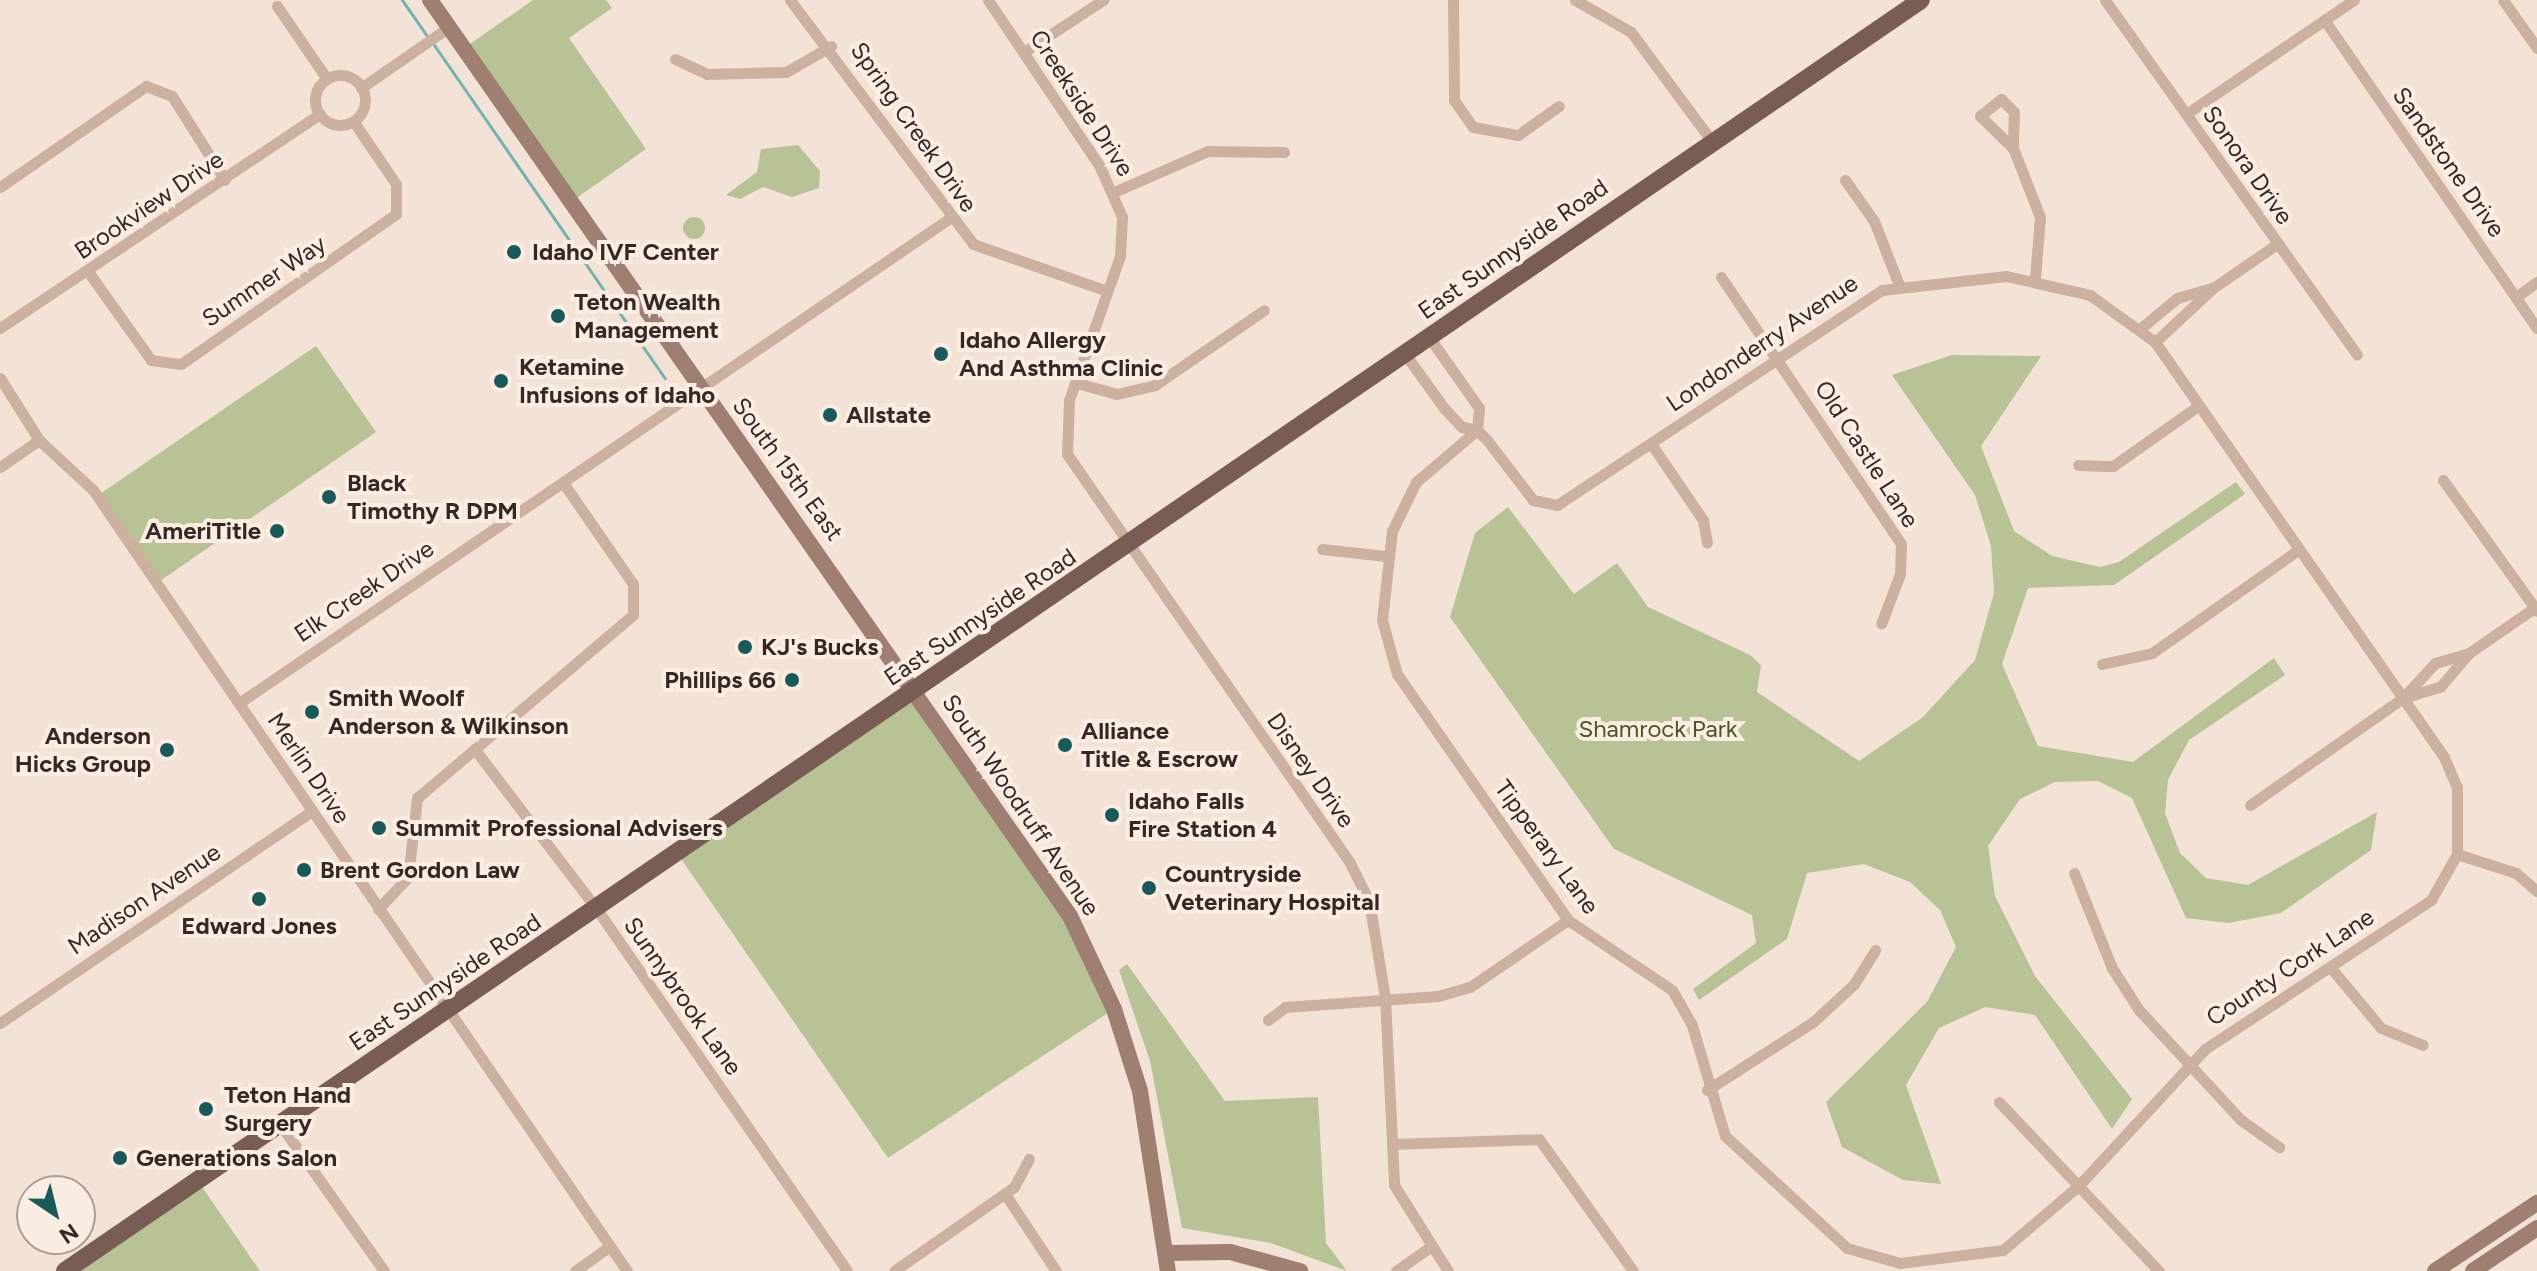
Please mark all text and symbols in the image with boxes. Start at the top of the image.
street label: Creekside Drive [1024,24,1140,182]
street label: Spring Creek Drive [845,37,983,217]
street label: Sandstone Drive [2387,81,2511,243]
street label: Sonora Drive [2197,100,2299,230]
street label: Brookview Drive [69,145,229,265]
street label: East Sunnyside Road [1413,173,1613,325]
street label: Summer Way [197,229,331,333]
place label: Idaho IVF Center [532,238,719,266]
marker: Idaho IVF Center [503,241,525,263]
street label: Londonderry Avenue [1661,268,1863,418]
place label: Teton Wealth Management [574,288,720,344]
marker: Teton Wealth Management [549,307,567,325]
place label: Idaho Allergy And Asthma Clinic [959,326,1163,382]
marker: Idaho Allergy And Asthma Clinic [930,343,952,365]
place label: Ketamine Infusions of Idaho [519,353,715,409]
marker: Ketamine Infusions of Idaho [490,370,512,392]
street label: Old Castle Lane [1809,375,1925,533]
street label: South 15th East [727,392,849,546]
place label: Allstate [846,401,931,429]
marker: Allstate [821,406,839,424]
place label: Black Timothy R DPM [347,469,518,525]
marker: Black Timothy R DPM [318,486,340,508]
place label: AmeriTitle [145,517,261,545]
marker: AmeriTitle [268,522,286,540]
street label: Elk Creek Drive [289,534,439,648]
street label: East Sunnyside Road [879,542,1081,692]
place label: KJ's Bucks [761,633,879,661]
marker: KJ's Bucks [736,638,754,656]
place label: Phillips 66 [664,666,776,694]
marker: Phillips 66 [783,671,801,689]
place label: Smith Woolf Anderson & Wilkinson [328,684,569,740]
street label: South Woodruff Avenue [936,689,1106,921]
marker: Smith Woolf Anderson & Wilkinson [303,703,321,721]
street label: Merlin Drive [262,707,356,829]
street label: Disney Drive [1261,707,1361,833]
park label: Shamrock Park [1578,715,1738,743]
place label: Alliance Title & Escrow [1081,717,1238,773]
place label: Anderson Hicks Group [15,722,151,778]
marker: Alliance Title & Escrow [1056,736,1074,754]
marker: Anderson Hicks Group [158,741,176,759]
street label: Tipperary Lane [1489,774,1605,920]
place label: Idaho Falls Fire Station 4 [1128,787,1277,843]
marker: Idaho Falls Fire Station 4 [1103,806,1121,824]
place label: Summit Professional Advisers [395,814,723,842]
marker: Summit Professional Advisers [370,819,388,837]
street label: Madison Avenue [62,837,226,961]
place label: Brent Gordon Law [320,856,520,884]
place label: Countryside Veterinary Hospital [1165,860,1380,916]
marker: Brent Gordon Law [295,861,313,879]
marker: Countryside Veterinary Hospital [1140,879,1158,897]
marker: Edward Jones [250,890,268,908]
street label: County Cork Lane [2201,902,2379,1032]
street label: East Sunnyside Road [344,907,546,1057]
street label: Sunnybrook Lane [618,911,748,1081]
place label: Edward Jones [181,912,337,940]
place label: Teton Hand Surgery [224,1081,351,1137]
marker: Teton Hand Surgery [195,1098,217,1120]
place label: Generations Salon [136,1144,337,1172]
marker: Generations Salon [111,1149,129,1167]
north arrow [16,1175,96,1255]
text: N [54,1217,84,1249]

